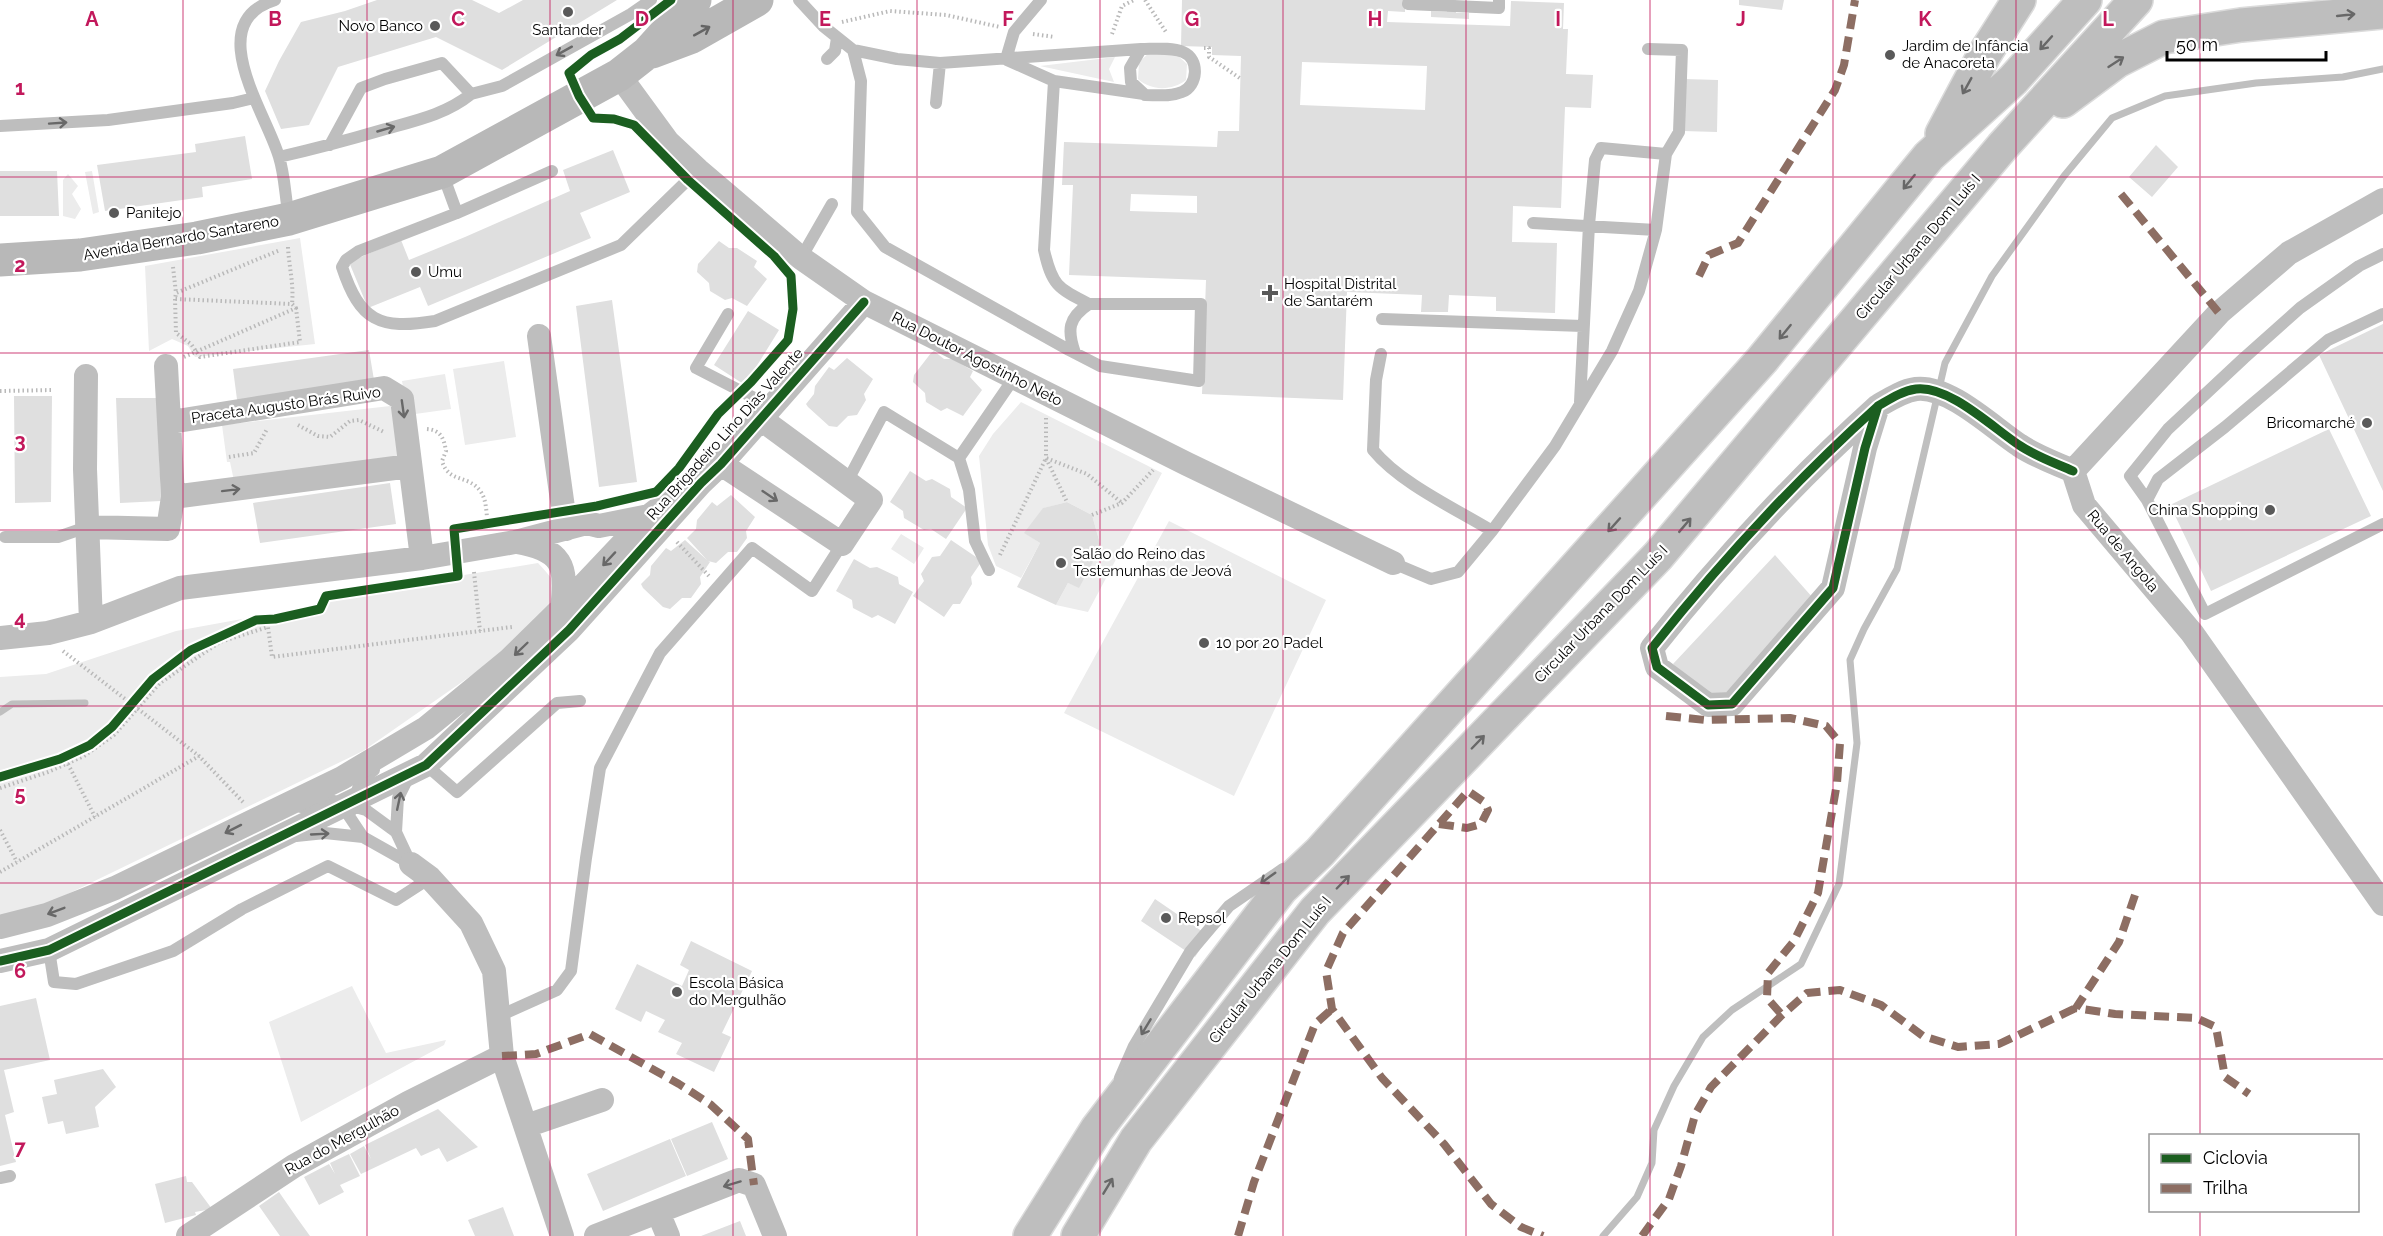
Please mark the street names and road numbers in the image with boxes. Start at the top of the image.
street label: Circular Urbana Dom Luís I [1852,171,1984,323]
street label: Avenida Bernardo Santareno [82,212,280,264]
street label: Rua Doutor Agostinho Neto [889,308,1065,410]
street label: Rua Brigadeiro Lino Dias Valente [643,344,807,524]
street label: Praceta Augusto Brás Ruivo [190,383,382,427]
street label: Rua de Angola [2084,506,2162,596]
street label: Circular Urbana Dom Luís I [1530,541,1672,687]
street label: Circular Urbana Dom Luís I [1205,893,1335,1047]
street label: Rua do Mergulhão [282,1101,402,1179]

